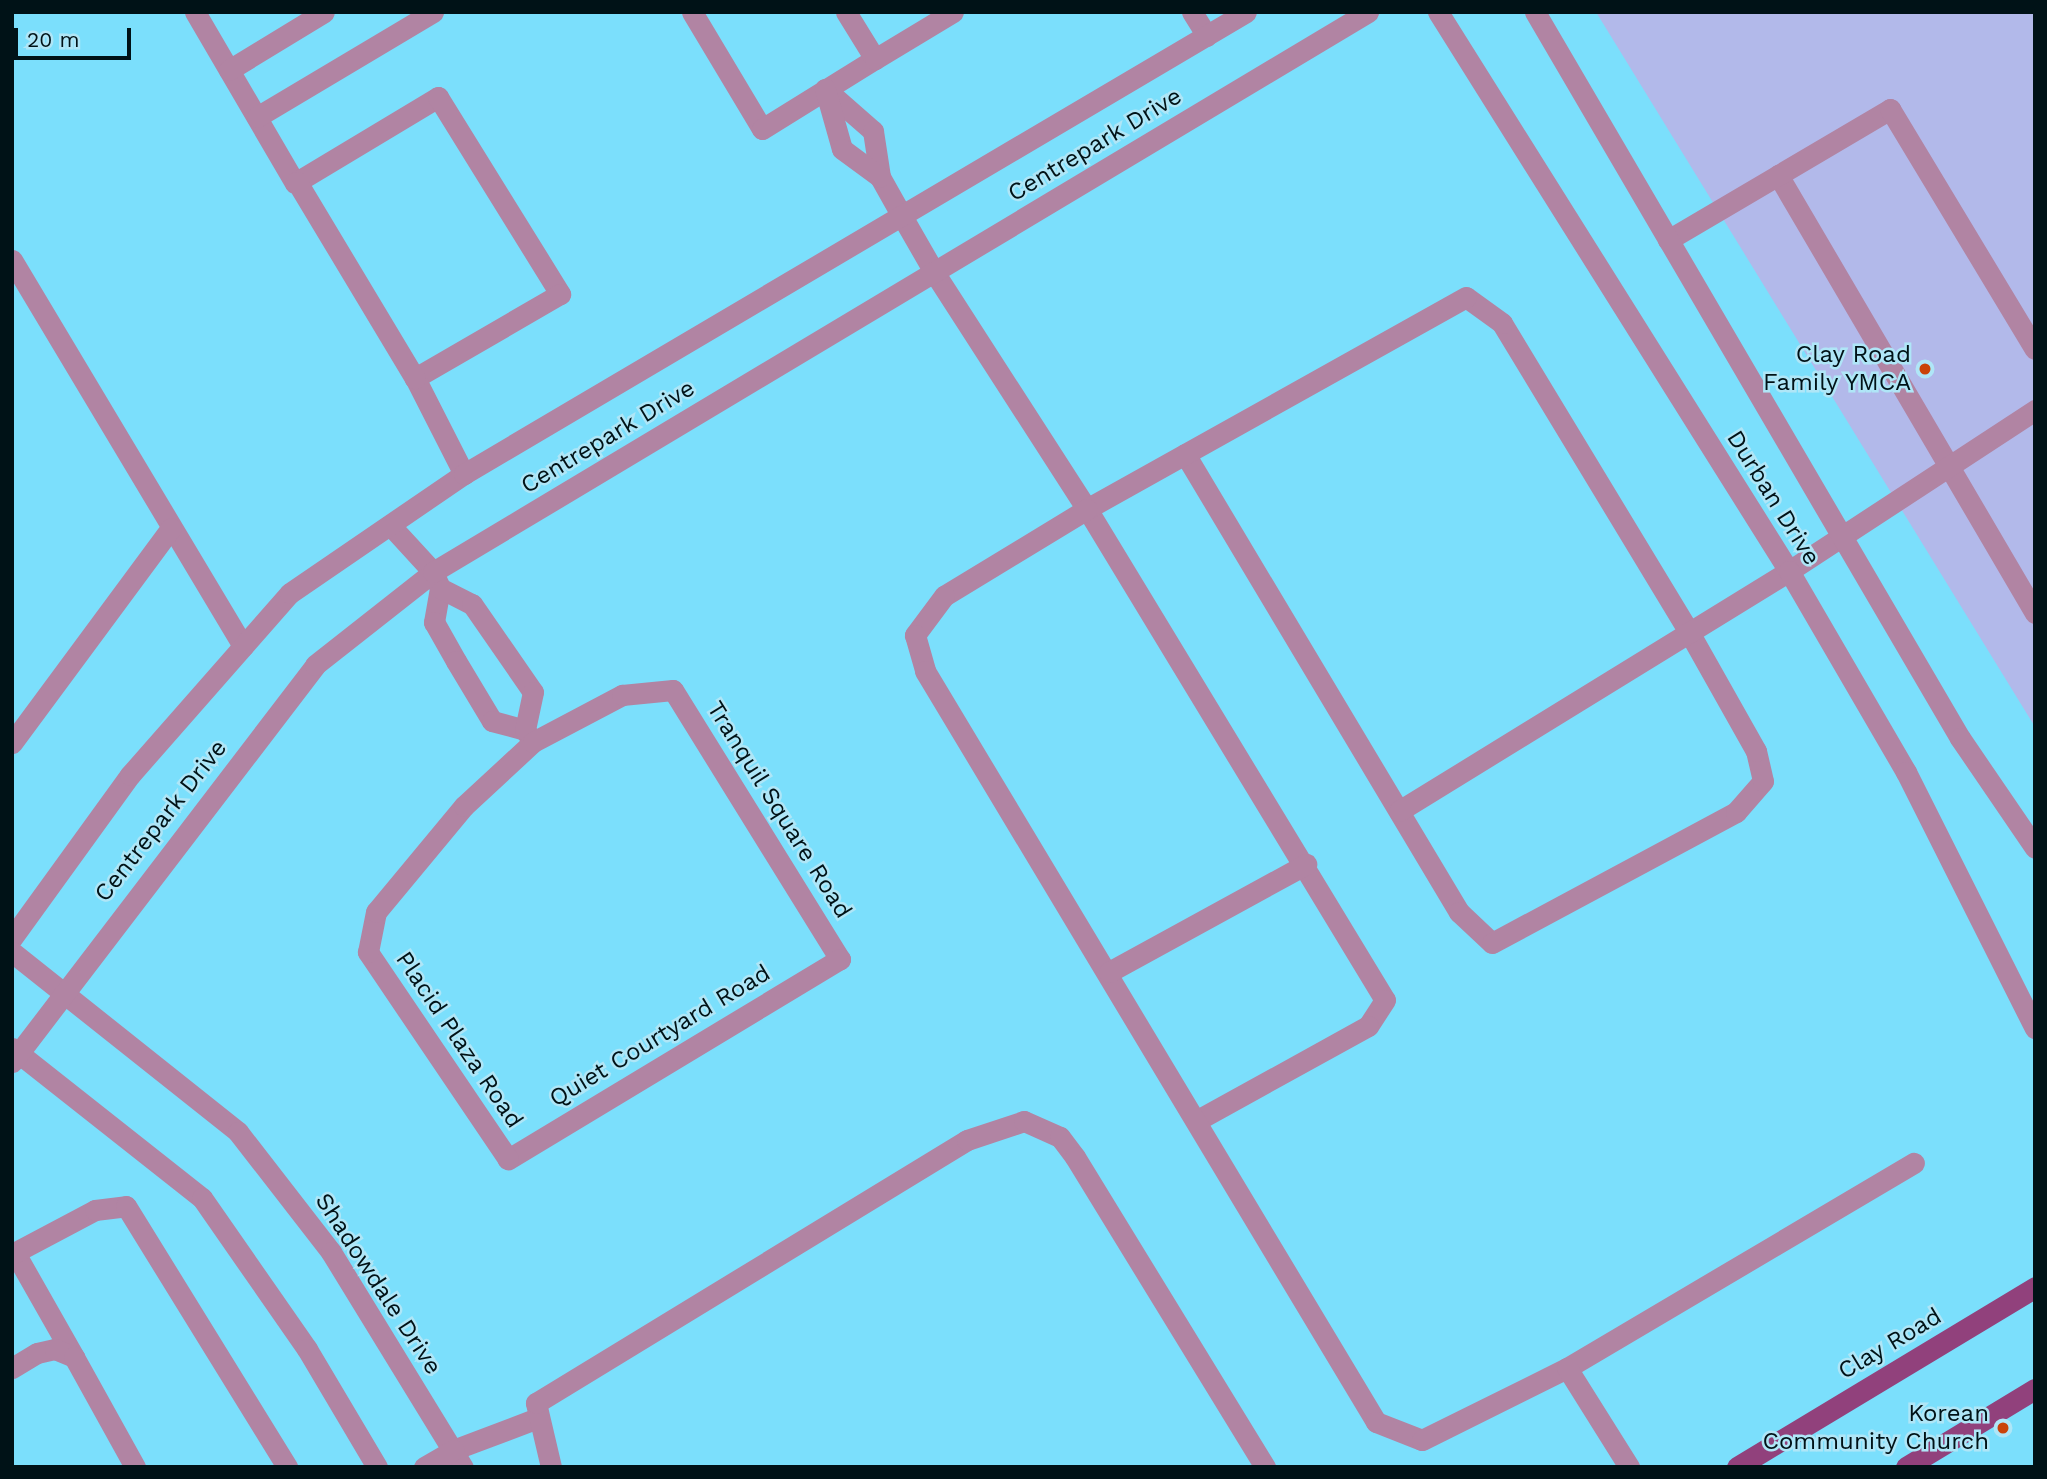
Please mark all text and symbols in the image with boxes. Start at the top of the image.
scale bar [18,14,135,58]
text: 20 m [27,27,79,52]
street label: Centrepark Drive [1003,82,1187,208]
place label: Clay Road Family YMCA [1761,341,1911,397]
marker: Clay Road Family YMCA [1917,361,1933,377]
street label: Centrepark Drive [516,374,700,500]
street label: Durban Drive [1720,425,1826,571]
street label: Tranquil Square Road [700,696,858,924]
street label: Centrepark Drive [89,734,233,908]
street label: Placid Plaza Road [389,946,529,1134]
street label: Quiet Courtyard Road [544,959,776,1113]
street label: Shadowdale Drive [309,1188,447,1380]
street label: Clay Road [1833,1302,1947,1386]
place label: Korean Community Church [1762,1400,1989,1456]
marker: Korean Community Church [1995,1420,2011,1436]

